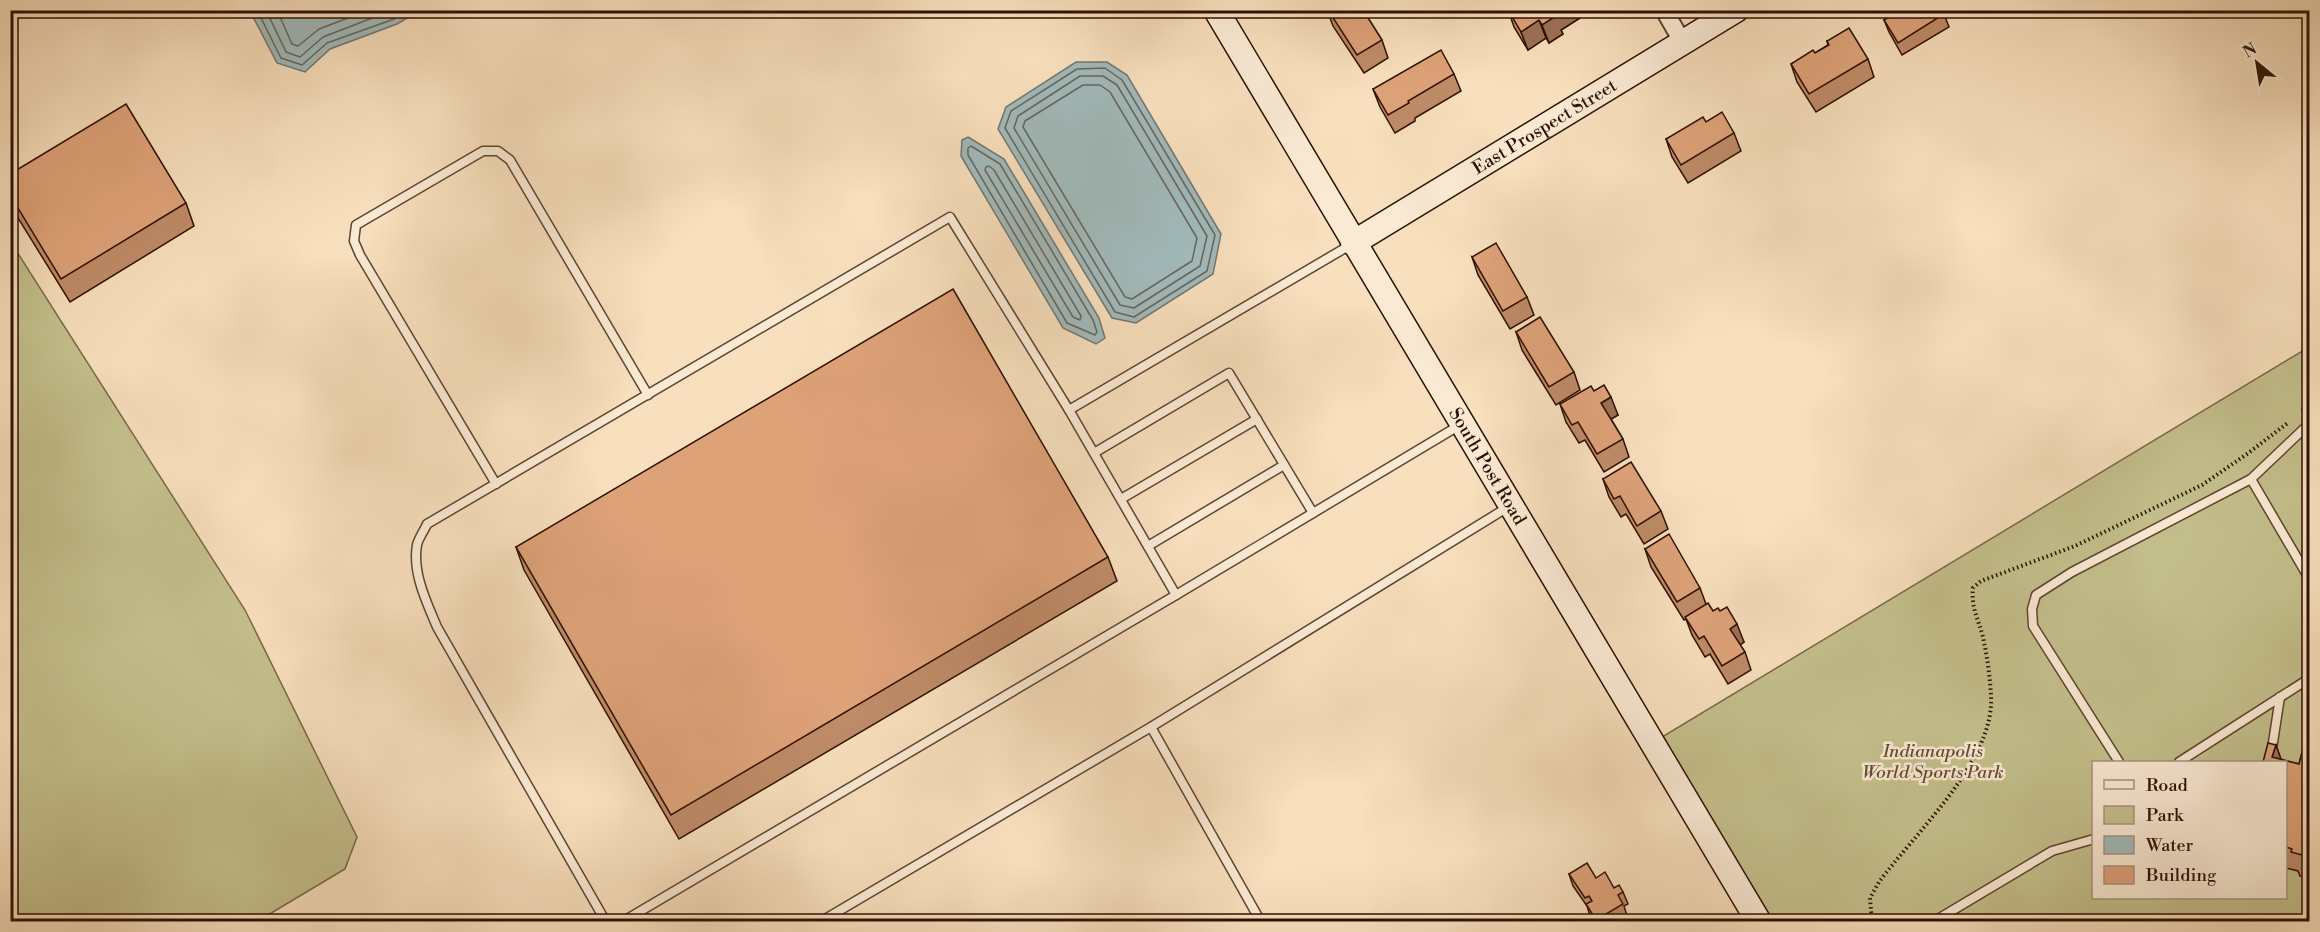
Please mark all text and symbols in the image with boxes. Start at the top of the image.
north arrow [2227,33,2287,93]
text: N [2240,39,2261,63]
street label: East Prospect Street [1468,74,1621,179]
street label: South Post Road [1444,403,1532,530]
park label: Indianapolis World Sports Park [1862,740,2004,784]
legend [2092,761,2287,899]
text: Road [2146,774,2189,797]
text: Park [2146,804,2185,827]
text: Water [2145,834,2194,857]
text: Building [2145,864,2217,887]

